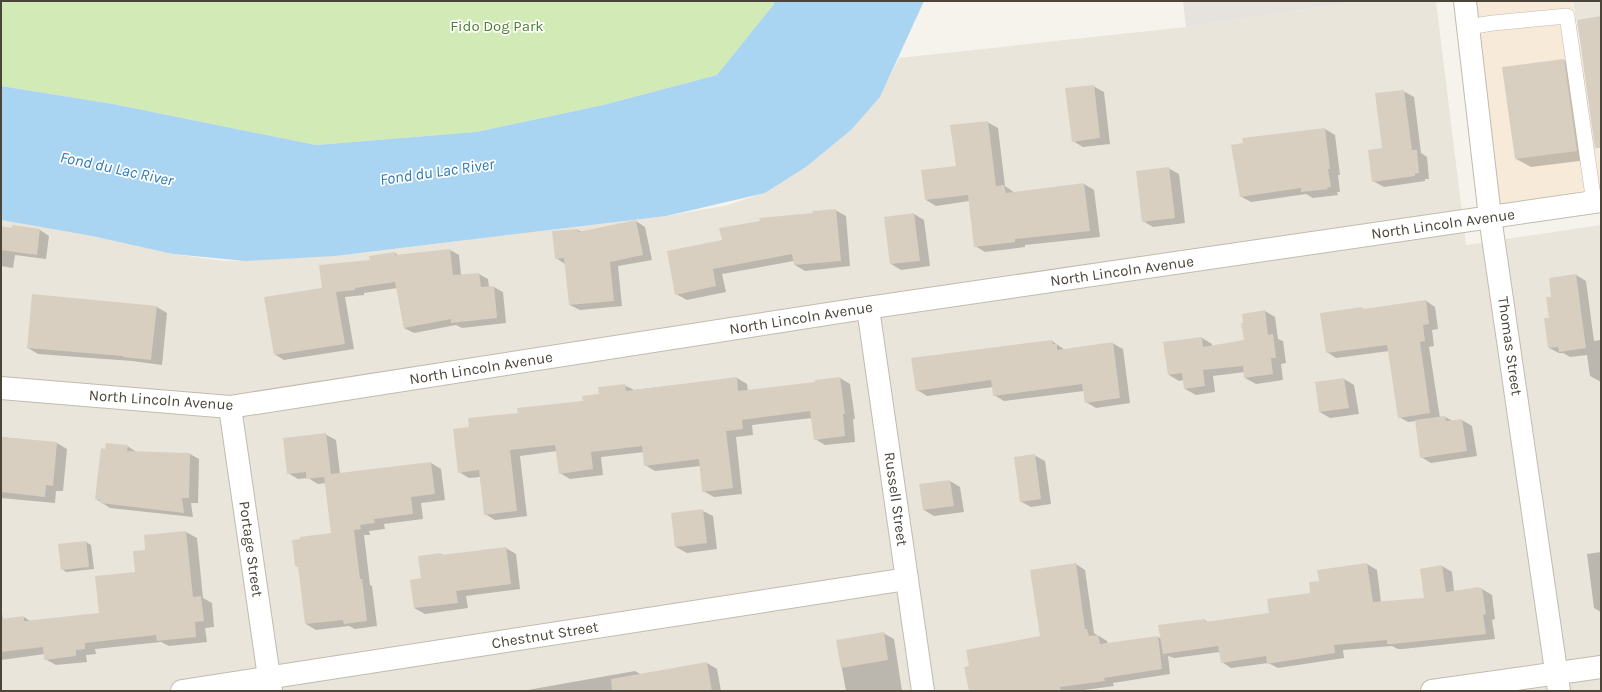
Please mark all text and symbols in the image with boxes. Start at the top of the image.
park label: Fido Dog Park [450,17,544,35]
water label: Fond du Lac River [59,147,176,190]
water label: Fond du Lac River [379,154,496,189]
street label: North Lincoln Avenue [1370,205,1516,243]
street label: North Lincoln Avenue [1049,252,1195,290]
street label: Thomas Street [1494,295,1526,397]
street label: North Lincoln Avenue [728,298,874,338]
street label: North Lincoln Avenue [408,348,554,388]
street label: North Lincoln Avenue [88,386,234,414]
street label: Russell Street [880,451,912,548]
street label: Portage Street [235,500,267,598]
street label: Chestnut Street [490,618,600,652]

